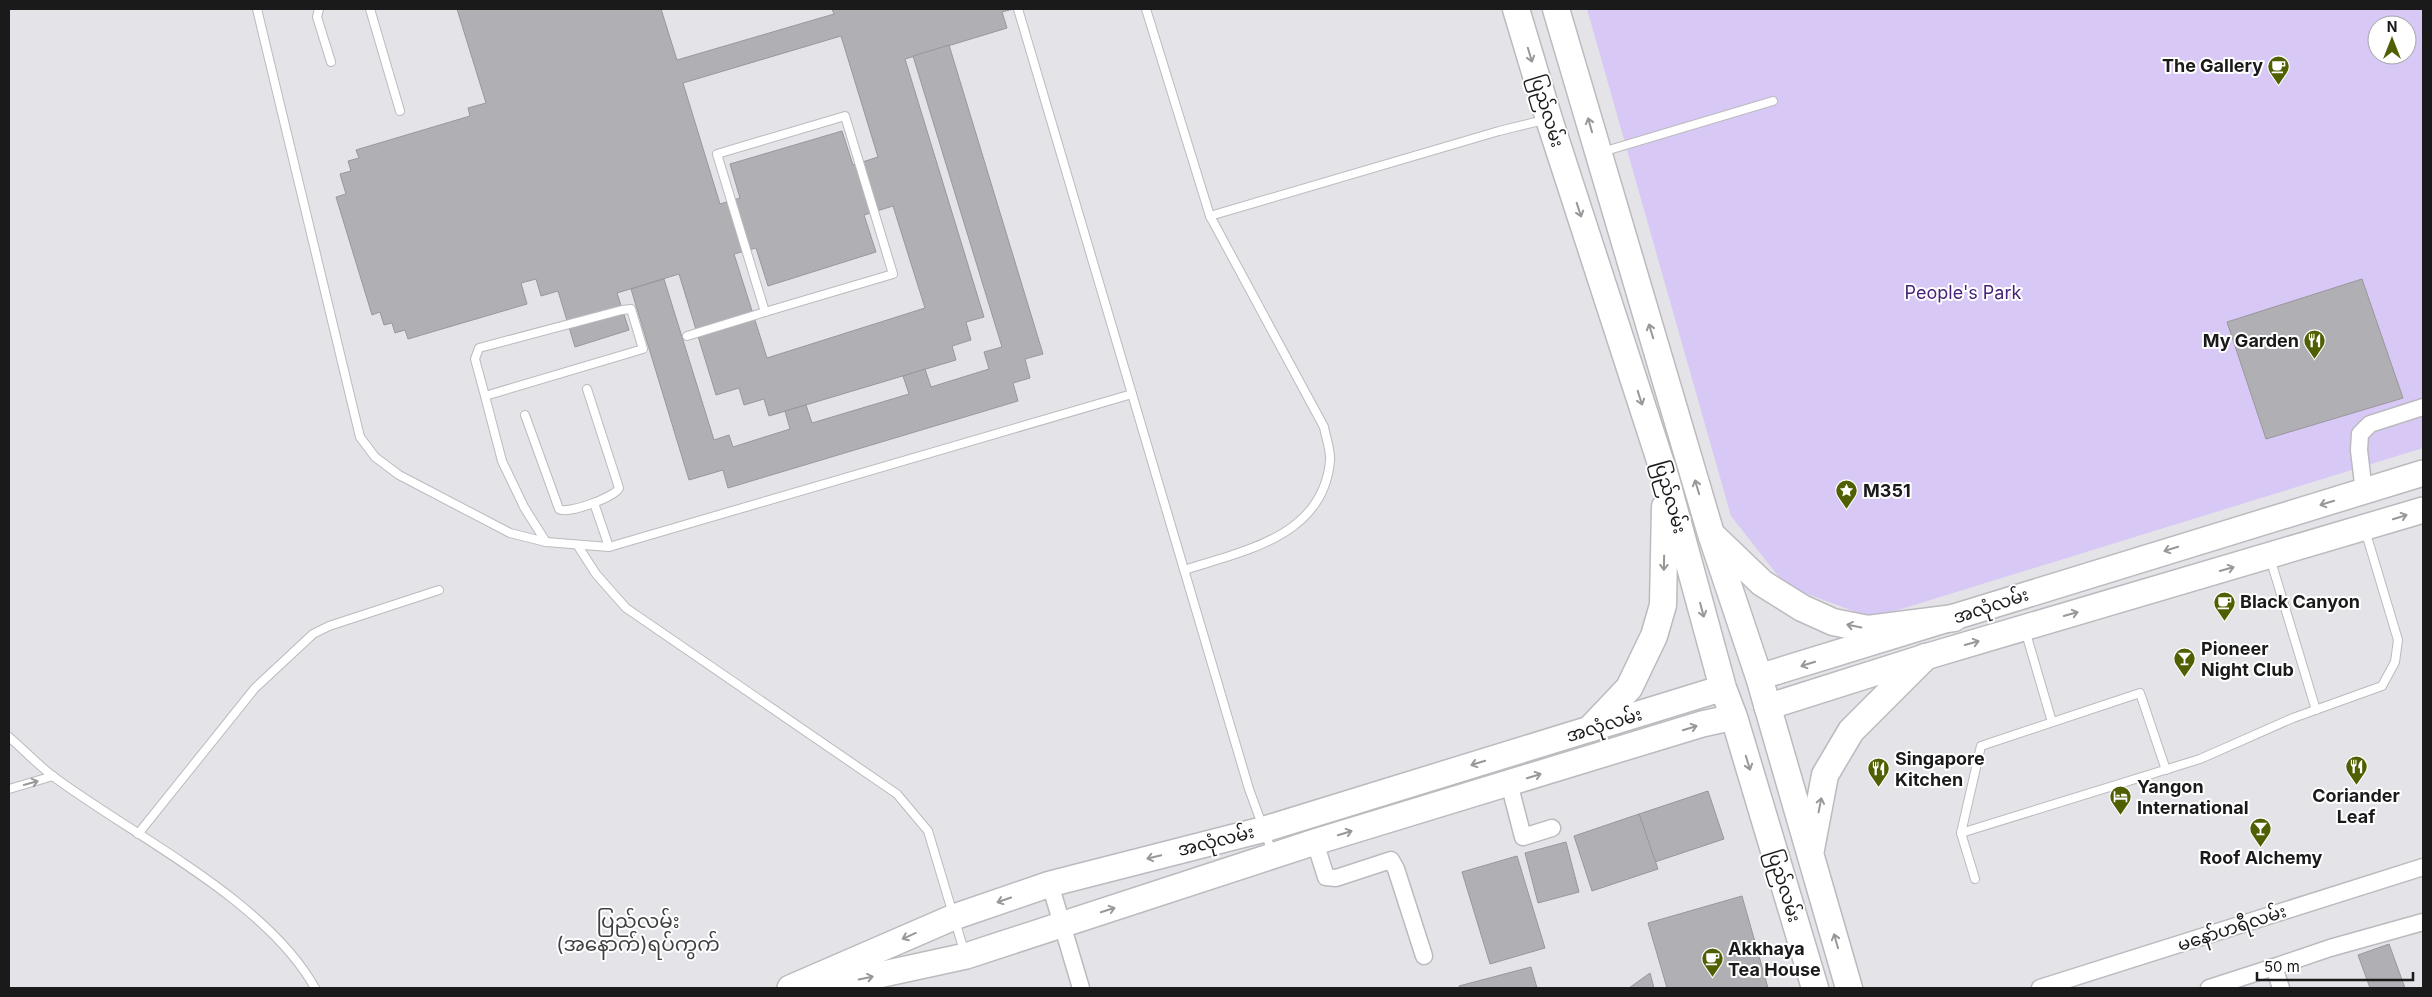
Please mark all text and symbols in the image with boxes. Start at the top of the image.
north arrow [2367,15,2417,65]
text: N [2387,18,2397,35]
one-way arrow [1526,47,1536,63]
cafe icon: The Gallery [2267,54,2291,85]
place label: The Gallery [2162,55,2263,76]
street label: ပြည်လမ်း [1522,71,1570,151]
one-way arrow [1584,118,1594,134]
one-way arrow [1575,202,1584,218]
park label: People's Park [1905,282,2022,303]
one-way arrow [1646,324,1656,340]
restaurant icon: My Garden [2303,329,2327,360]
place label: My Garden [2203,330,2299,351]
one-way arrow [1635,390,1645,406]
street label: ပြည်လမ်း [1645,457,1693,537]
one-way arrow [1692,479,1702,495]
place icon: M351 [1835,479,1859,510]
place label: M351 [1863,480,1911,501]
one-way arrow [2319,498,2335,508]
one-way arrow [2391,512,2407,522]
one-way arrow [2163,545,2179,555]
one-way arrow [1659,554,1669,570]
one-way arrow [2219,563,2235,573]
street label: အလုံလမ်း [1950,582,2033,632]
cafe icon: Black Canyon [2212,590,2236,621]
place label: Black Canyon [2240,591,2360,612]
one-way arrow [1697,602,1707,618]
one-way arrow [2063,609,2079,618]
one-way arrow [1847,621,1863,630]
one-way arrow [1964,638,1980,648]
place label: Pioneer Night Club [2201,638,2294,680]
bar icon: Pioneer Night Club [2173,647,2197,678]
one-way arrow [1800,659,1816,669]
street label: အလုံလမ်း [1563,701,1646,751]
one-way arrow [1681,723,1697,732]
place label: Singapore Kitchen [1895,748,1985,790]
restaurant icon: Coriander Leaf [2344,754,2368,785]
one-way arrow [1743,755,1753,771]
restaurant icon: Singapore Kitchen [1867,757,1891,788]
one-way arrow [1470,759,1486,769]
one-way arrow [1526,770,1542,780]
place label: Yangon International [2137,776,2249,818]
one-way arrow [23,778,39,787]
hotel icon: Yangon International [2109,785,2133,816]
place label: Coriander Leaf [2312,785,2400,827]
one-way arrow [1815,797,1825,813]
bar icon: Roof Alchemy [2249,816,2273,847]
street label: အလုံလမ်း [1175,819,1258,865]
one-way arrow [1337,828,1353,837]
street label: ပြည်လမ်း [1759,846,1807,926]
place label: Roof Alchemy [2200,847,2323,868]
one-way arrow [1146,853,1162,863]
one-way arrow [997,896,1012,905]
street label: မနော်ဟရီလမ်း [2174,897,2290,960]
one-way arrow [1099,904,1115,914]
district label: ပြည်လမ်း (အနောက်)ရပ်ကွက် [556,907,720,960]
one-way arrow [902,932,917,942]
one-way arrow [1830,934,1840,950]
place label: Akkhaya Tea House [1728,938,1821,980]
cafe icon: Akkhaya Tea House [1700,947,1724,978]
scale bar [2257,950,2413,982]
text: 50 m [2264,957,2300,976]
one-way arrow [858,973,874,982]

